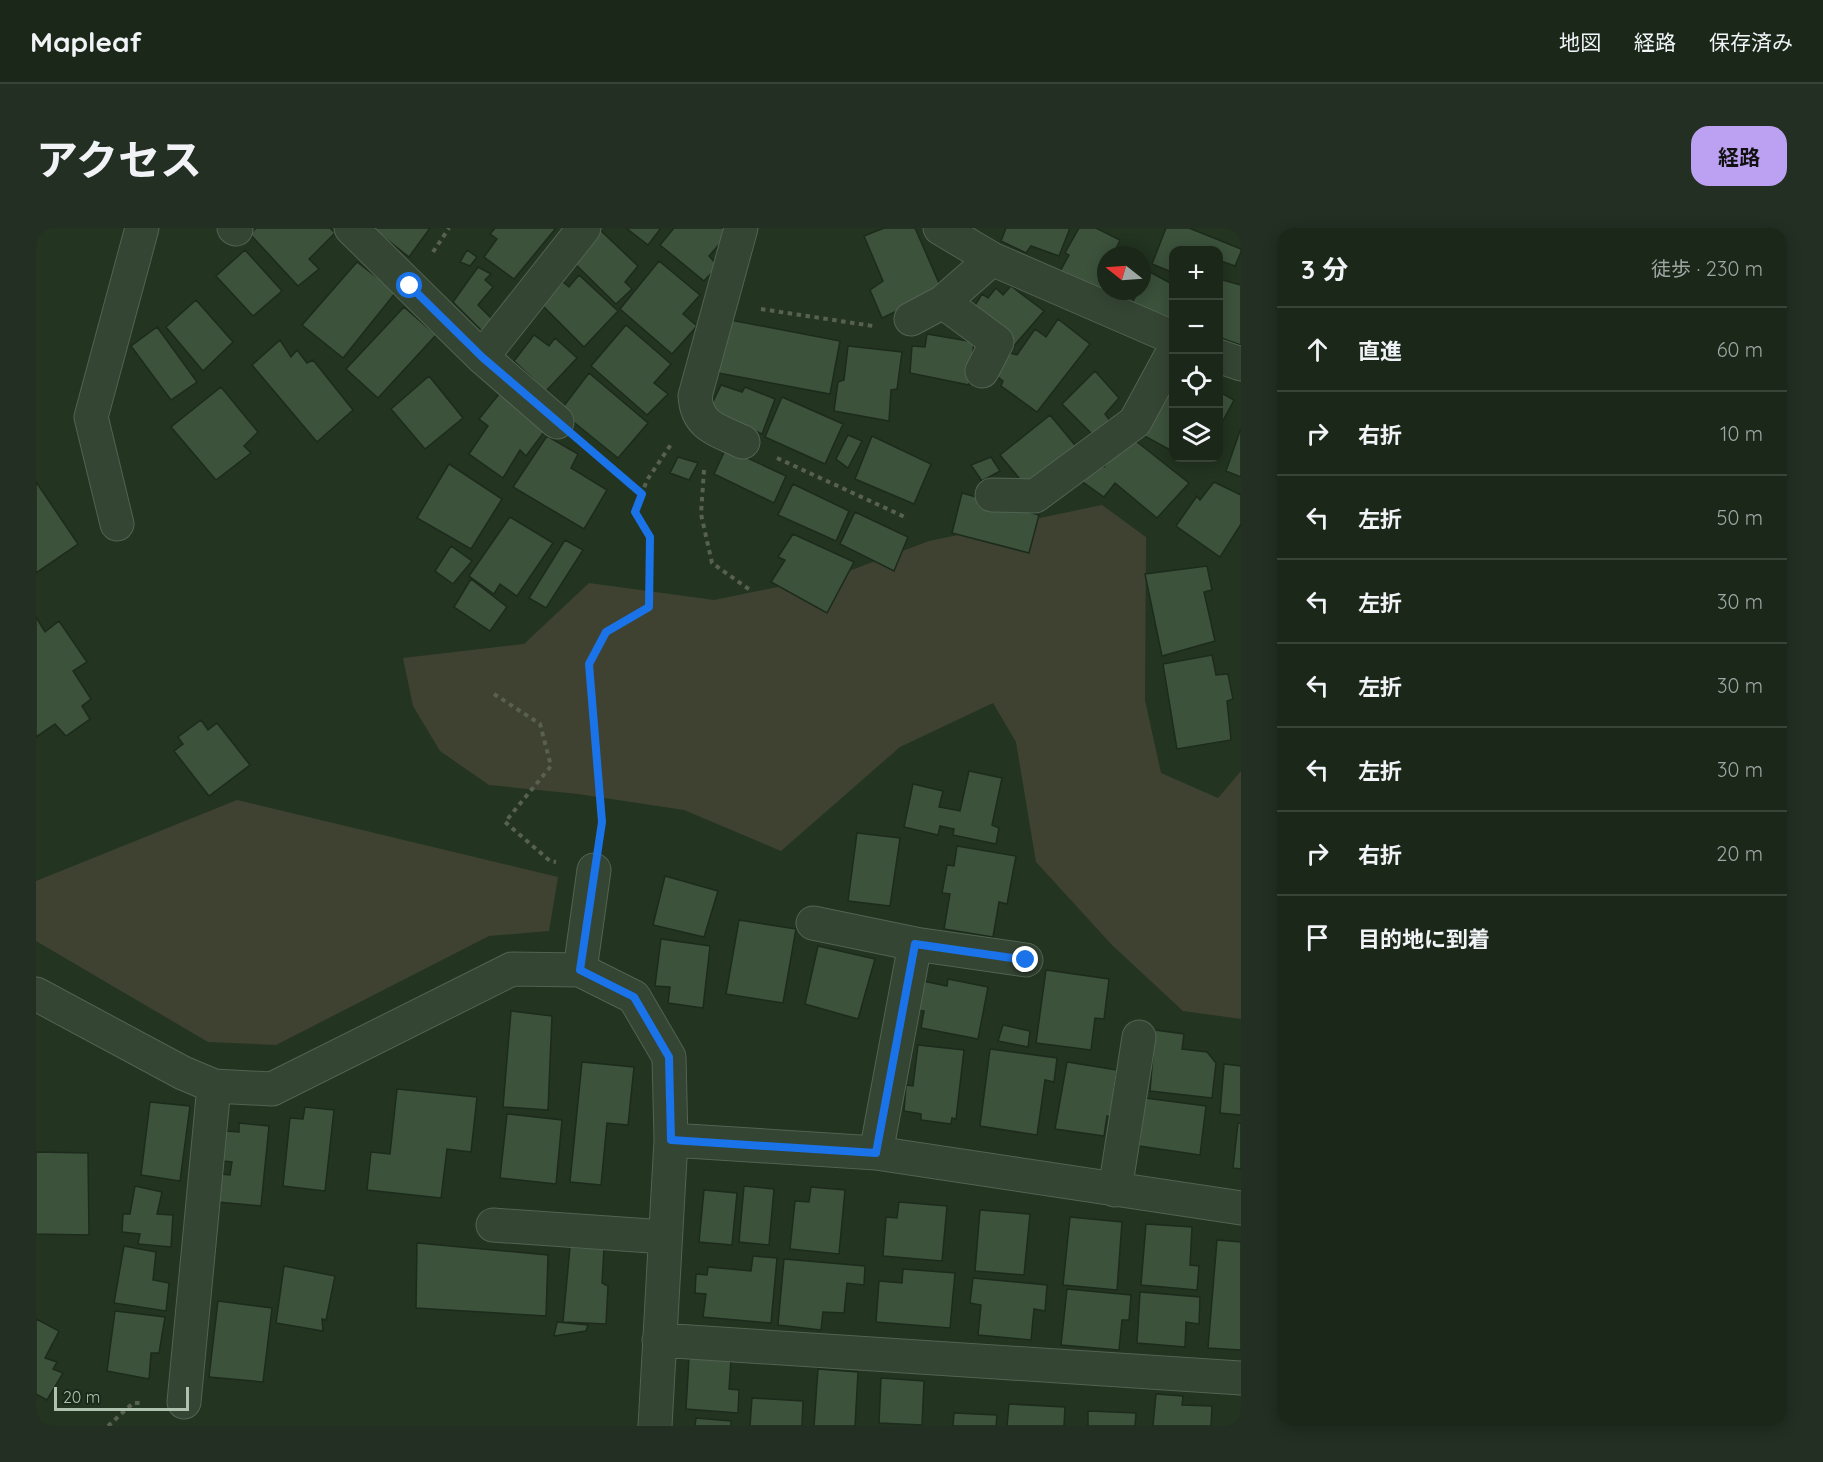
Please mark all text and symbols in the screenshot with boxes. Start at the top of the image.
text: Mapleaf [30,24,142,59]
text: 地図 [1559,29,1601,55]
text: 経路 [1634,29,1676,55]
text: 保存済み [1709,29,1793,55]
button: 経路 [1691,126,1787,186]
text: アクセス [36,133,202,186]
north arrow [1097,246,1151,300]
map controls [1169,246,1223,462]
button: + [1169,246,1223,300]
text: 3 分 [1301,253,1348,286]
text: 徒歩 · 230 m [1651,256,1763,281]
route start [396,272,422,298]
button: − [1169,300,1223,354]
icon: ahead [1301,333,1334,366]
text: 直進 [1358,337,1402,365]
text: 60 m [1717,337,1763,362]
button: locate [1169,354,1223,408]
button: layers [1169,408,1223,462]
icon: right [1301,417,1334,450]
text: 右折 [1358,421,1402,449]
text: 10 m [1720,421,1763,446]
icon: left [1301,501,1334,534]
text: 左折 [1358,505,1402,533]
text: 50 m [1717,505,1763,530]
icon: left [1301,585,1334,618]
text: 左折 [1358,589,1402,617]
text: 30 m [1717,589,1763,614]
icon: left [1301,669,1334,702]
text: 左折 [1358,673,1402,701]
text: 30 m [1717,673,1763,698]
icon: left [1301,753,1334,786]
text: 左折 [1358,757,1402,785]
text: 30 m [1717,757,1763,782]
icon: right [1301,837,1334,870]
text: 右折 [1358,841,1402,869]
text: 20 m [1716,841,1763,866]
icon: arrive [1301,921,1334,954]
text: 目的地に到着 [1358,925,1490,953]
route end [1012,946,1038,972]
scale bar [54,1384,189,1412]
text: 20 m [63,1387,100,1407]

